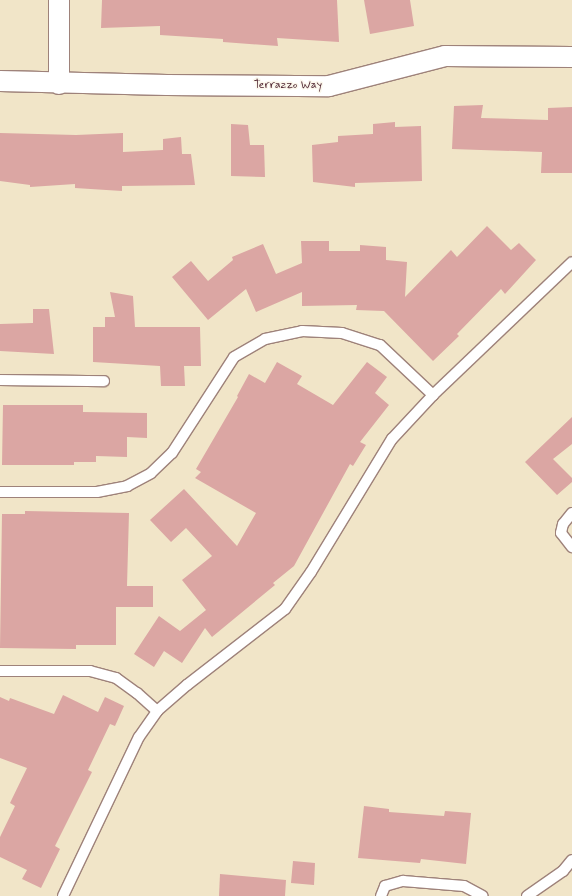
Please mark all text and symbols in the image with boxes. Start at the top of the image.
street label: Terrazzo Way [253,79,323,93]

